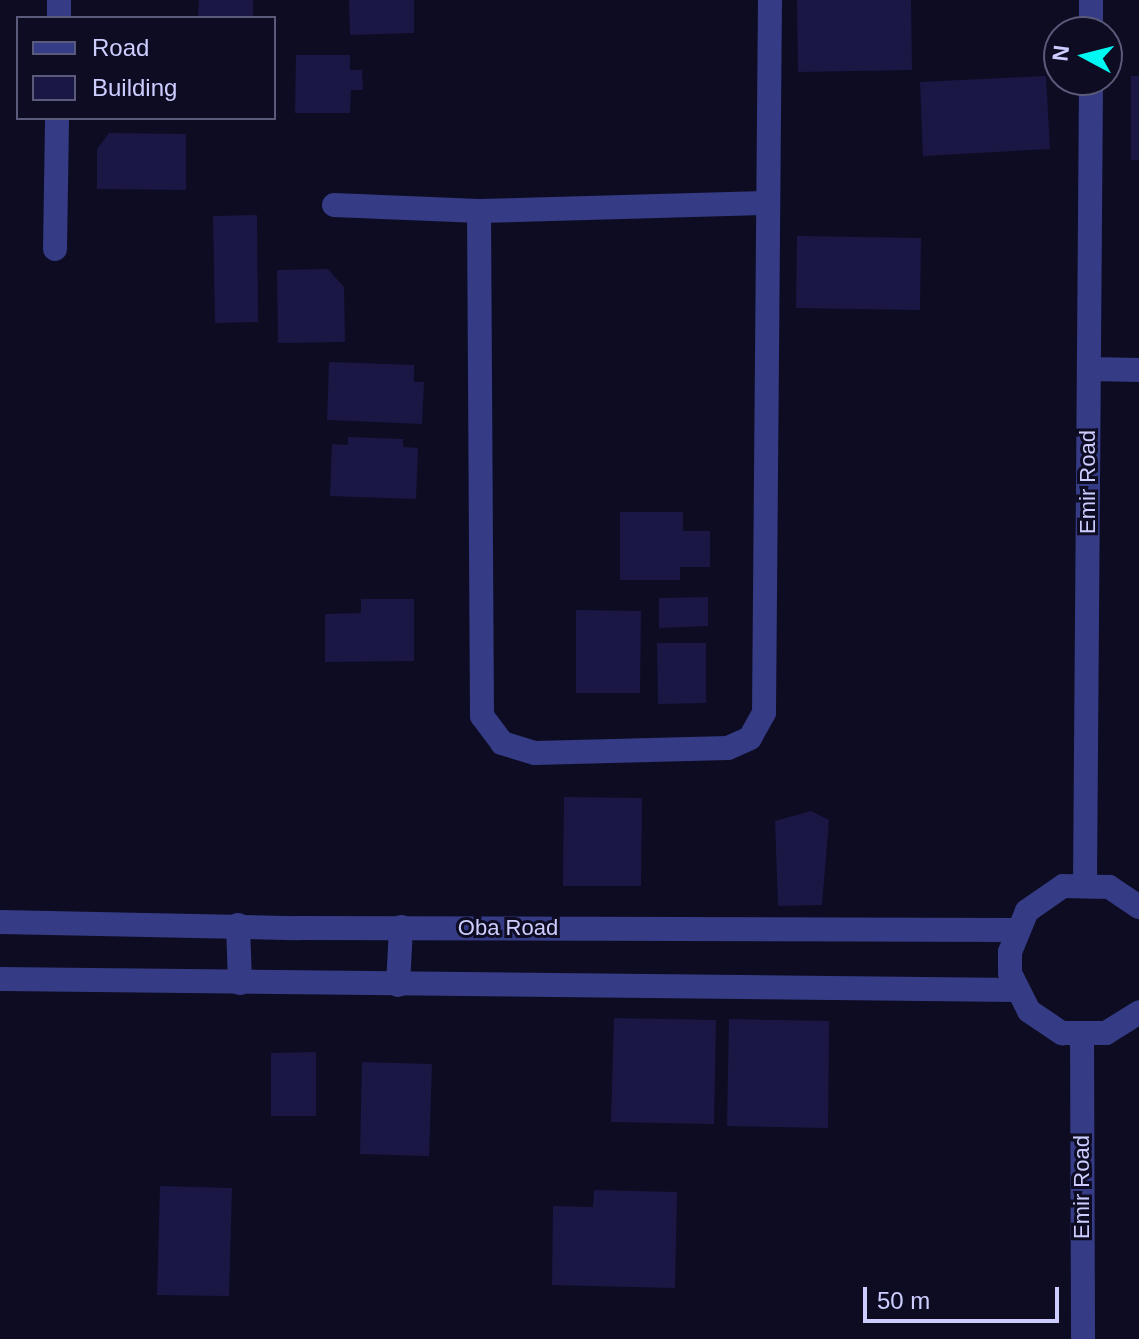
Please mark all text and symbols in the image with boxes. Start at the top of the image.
legend [16,16,276,120]
north arrow [1043,16,1123,96]
text: Road [92,34,149,61]
text: N [1047,44,1074,63]
text: Building [92,74,177,101]
street label: Emir Road [1075,430,1101,534]
street label: Oba Road [458,915,558,941]
street label: Emir Road [1069,1135,1095,1239]
scale bar [867,1271,1063,1321]
text: 50 m [877,1287,930,1314]

